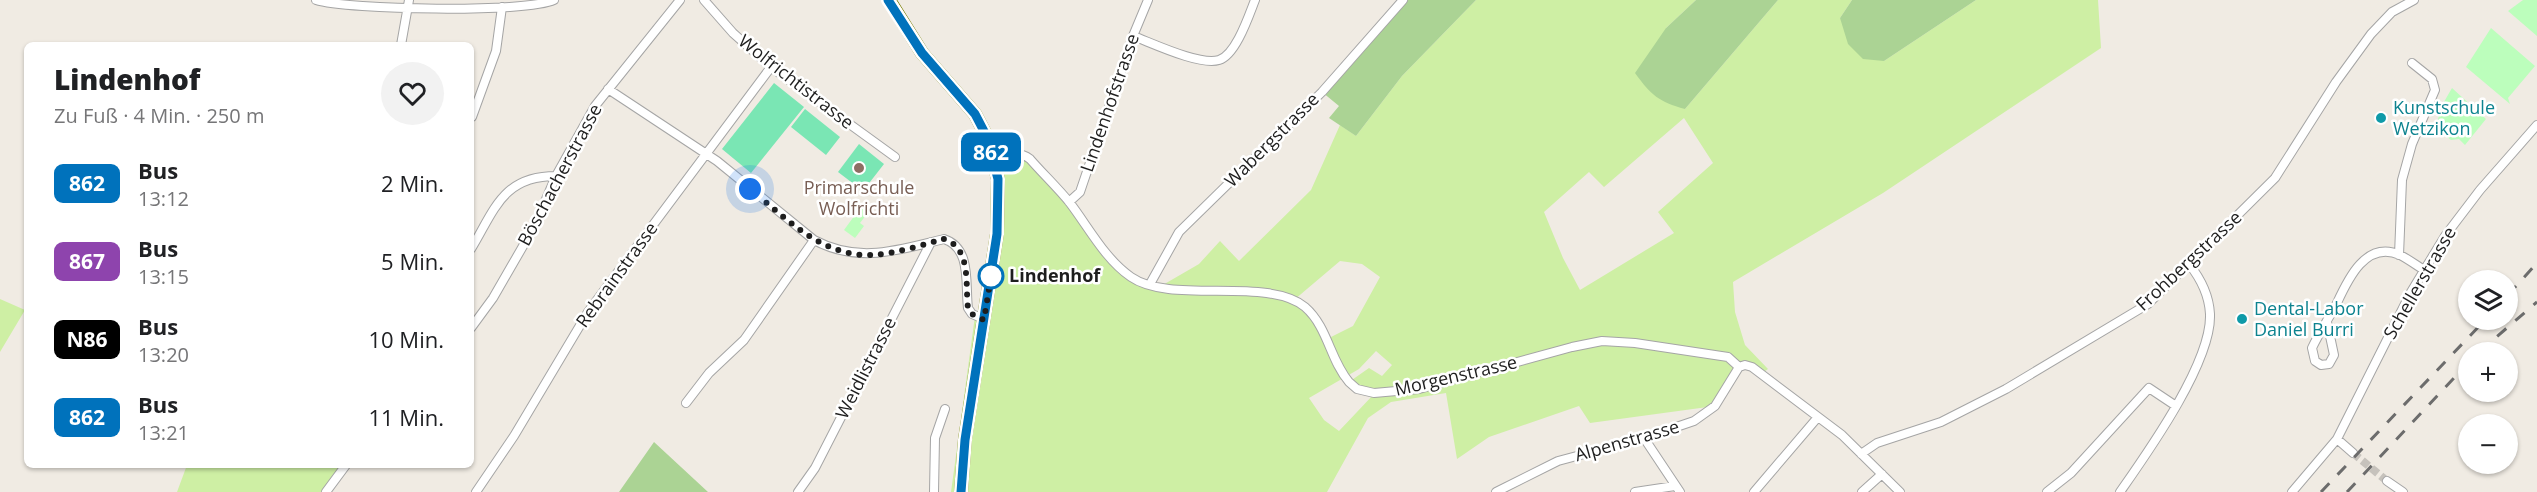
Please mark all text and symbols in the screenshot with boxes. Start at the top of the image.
street label: Wolfrichtistrasse [734,29,859,134]
street label: Lindenhofstrasse [1074,30,1144,175]
text: Lindenhof [54,60,200,98]
button: heart [381,62,444,125]
street label: Wabergstrasse [1219,87,1324,192]
place label: Kunstschule Wetzikon [2393,95,2495,140]
street label: Böschacherstrasse [512,99,607,250]
text: Zu Fuß · 4 Min. · 250 m [54,102,264,129]
marker: Kunstschule Wetzikon [2374,111,2388,125]
line badge: 862 [956,132,1026,172]
text: 862 [973,138,1009,166]
text: Bus [138,155,178,185]
marker: Primarschule Wolfrichti [852,161,866,175]
text: 2 Min. [381,168,444,198]
text: 862 [69,169,105,197]
your location [735,174,765,204]
place label: Primarschule Wolfrichti [804,175,914,220]
text: 13:12 [138,185,189,212]
street label: Frohbergstrasse [2130,205,2246,316]
street label: Rebrainstrasse [570,217,663,332]
street label: Schellerstrasse [2377,222,2461,343]
text: Bus [138,233,178,263]
text: 5 Min. [381,246,444,276]
text: 867 [69,247,105,275]
text: 13:15 [138,263,189,290]
marker: Lindenhof [978,263,1004,289]
place label: Lindenhof [1009,263,1101,287]
map controls [2458,270,2518,474]
button: layers [2458,270,2518,330]
place label: Dental-Labor Daniel Burri [2254,296,2364,341]
text: Bus [138,311,178,341]
marker: Dental-Labor Daniel Burri [2235,312,2249,326]
street label: Weidlistrasse [829,313,901,422]
text: 10 Min. [369,324,444,354]
text: N86 [66,325,108,353]
text: 13:20 [138,341,189,368]
button: + [2458,342,2518,402]
street label: Morgenstrasse [1392,349,1519,401]
text: Bus [138,389,178,419]
text: 11 Min. [369,402,444,432]
text: 862 [69,403,105,431]
street label: Alpenstrasse [1572,414,1682,466]
button: − [2458,414,2518,474]
text: 13:21 [138,419,189,446]

